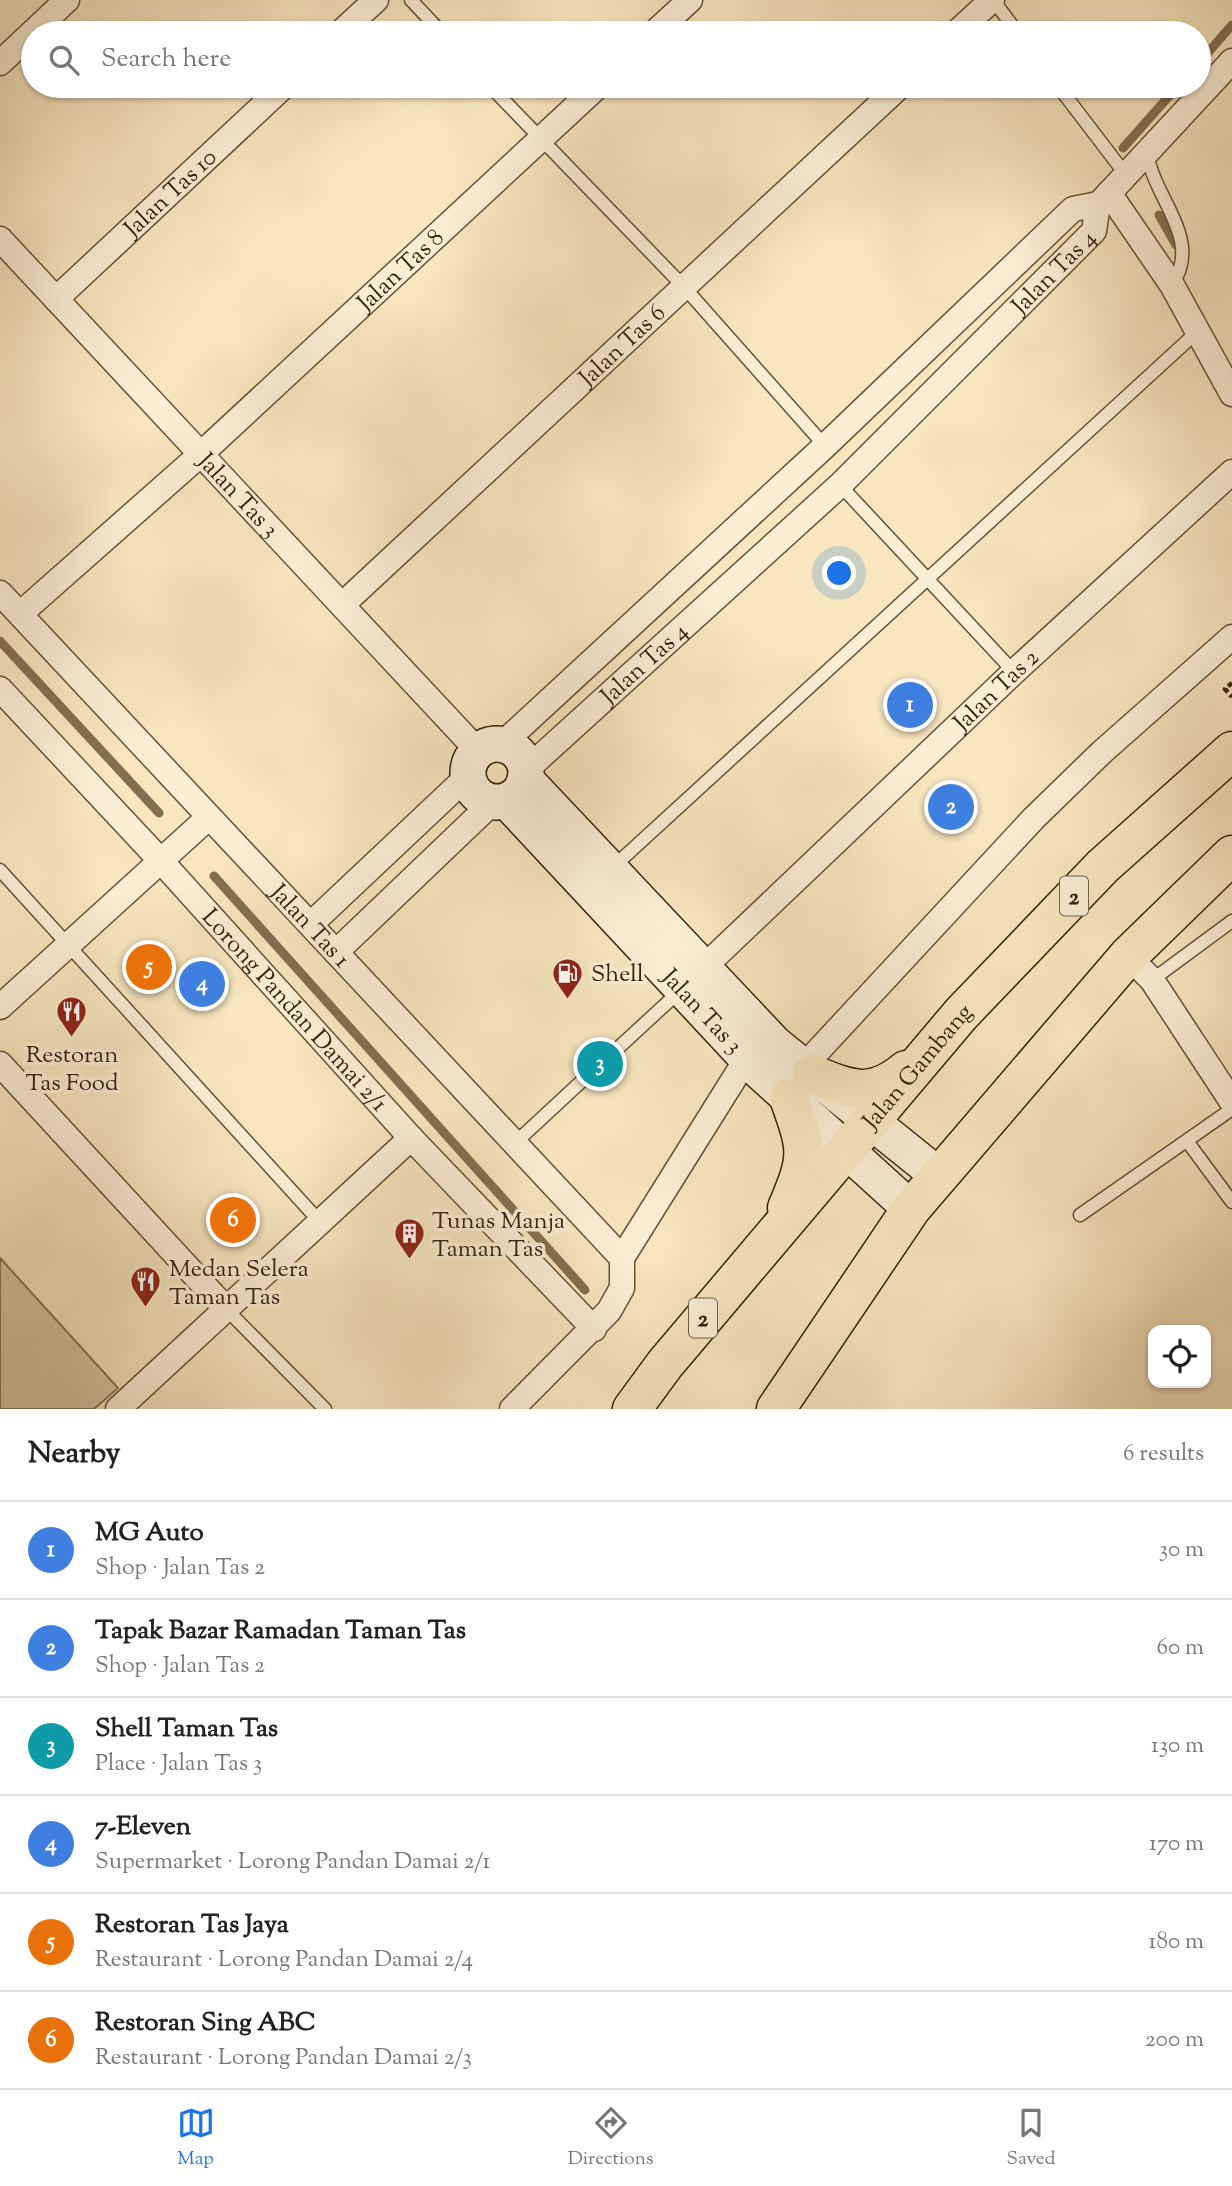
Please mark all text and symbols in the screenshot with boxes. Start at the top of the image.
search box [21,21,1211,98]
icon: search [45,41,83,79]
text: Search here [101,41,231,78]
street label: Jalan Tas 10 [116,142,225,247]
street label: Jalan Tas 8 [349,222,452,321]
street label: Jalan Tas 4 [1003,223,1105,324]
street label: Jalan Tas 6 [571,297,674,397]
street label: Jalan Tas 3 [188,445,286,546]
your location [822,556,856,590]
street label: Jalan Tas 4 [592,616,696,715]
street label: Jalan Tas 2 [945,642,1048,741]
pin: 1 [887,679,933,731]
pin: 2 [928,781,974,833]
street label: Jalan Tas 1 [260,876,357,976]
road number: 2 [1060,876,1088,916]
street label: Lorong Pandan Damai 2/1 [193,902,395,1120]
pin: 5 [126,941,172,993]
fuel station icon: Shell [551,956,585,1000]
pin: 4 [179,958,225,1010]
place label: Shell [591,958,644,992]
street label: Jalan Tas 3 [652,961,750,1062]
restaurant icon: Restoran Tas Food [55,995,89,1039]
street label: Jalan Gambang [854,997,981,1139]
pin: 3 [577,1038,623,1090]
place label: Restoran Tas Food [25,1039,119,1101]
pin: 6 [210,1194,256,1246]
place label: Tunas Manja Taman Tas [432,1205,565,1267]
building icon: Tunas Manja Taman Tas [392,1217,426,1261]
place label: Medan Selera Taman Tas [169,1253,309,1315]
restaurant icon: Medan Selera Taman Tas [129,1265,163,1309]
road number: 2 [689,1298,717,1338]
map controls [1148,1325,1211,1388]
button: locate [1148,1325,1211,1388]
text: Nearby [28,1433,120,1476]
text: 6 results [1123,1438,1204,1471]
text: MG Auto [95,1515,204,1552]
text: 1 [47,1534,55,1567]
text: 30 m [1159,1534,1204,1567]
text: Shop · Jalan Tas 2 [95,1552,265,1585]
text: Tapak Bazar Ramadan Taman Tas [95,1613,466,1650]
text: 2 [46,1632,56,1665]
text: 60 m [1156,1632,1204,1665]
text: Shop · Jalan Tas 2 [95,1650,265,1683]
text: Shell Taman Tas [95,1711,278,1748]
text: 3 [46,1730,56,1763]
text: 130 m [1151,1730,1204,1763]
text: Place · Jalan Tas 3 [95,1748,262,1781]
text: 7-Eleven [95,1809,191,1846]
text: 4 [45,1828,57,1861]
text: 170 m [1149,1828,1204,1861]
text: Supermarket · Lorong Pandan Damai 2/1 [95,1846,490,1879]
text: Restoran Tas Jaya [95,1907,289,1944]
text: 5 [47,1926,55,1959]
text: 180 m [1149,1926,1204,1959]
text: Restaurant · Lorong Pandan Damai 2/4 [95,1944,473,1977]
text: Restoran Sing ABC [95,2005,316,2042]
text: 6 [45,2024,57,2057]
text: 200 m [1145,2024,1204,2057]
text: Restaurant · Lorong Pandan Damai 2/3 [95,2042,472,2075]
tab: Map [177,2104,215,2173]
tab: Directions [568,2104,653,2173]
tab: Saved [1007,2104,1055,2173]

